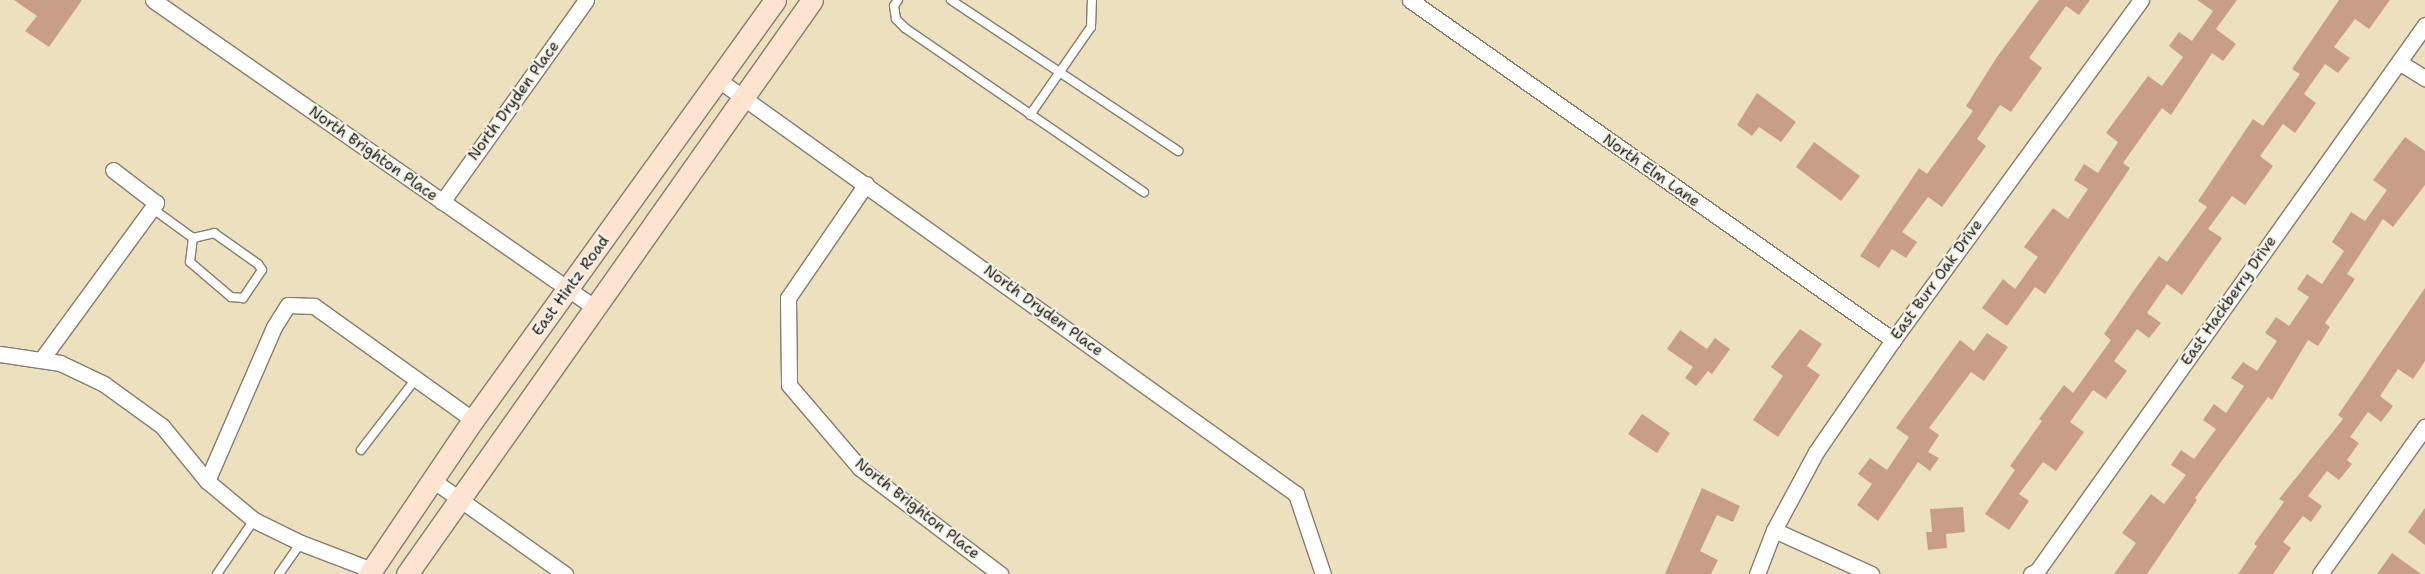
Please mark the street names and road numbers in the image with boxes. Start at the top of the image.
street label: North Dryden Place [465,38,563,164]
street label: North Brighton Place [305,103,441,205]
street label: North Elm Lane [1599,131,1703,211]
street label: East Burr Oak Drive [1887,216,1987,344]
street label: East Hintz Road [529,232,613,340]
street label: East Hackberry Drive [2178,233,2280,369]
street label: North Dryden Place [980,262,1106,360]
street label: North Brighton Place [851,455,983,563]

